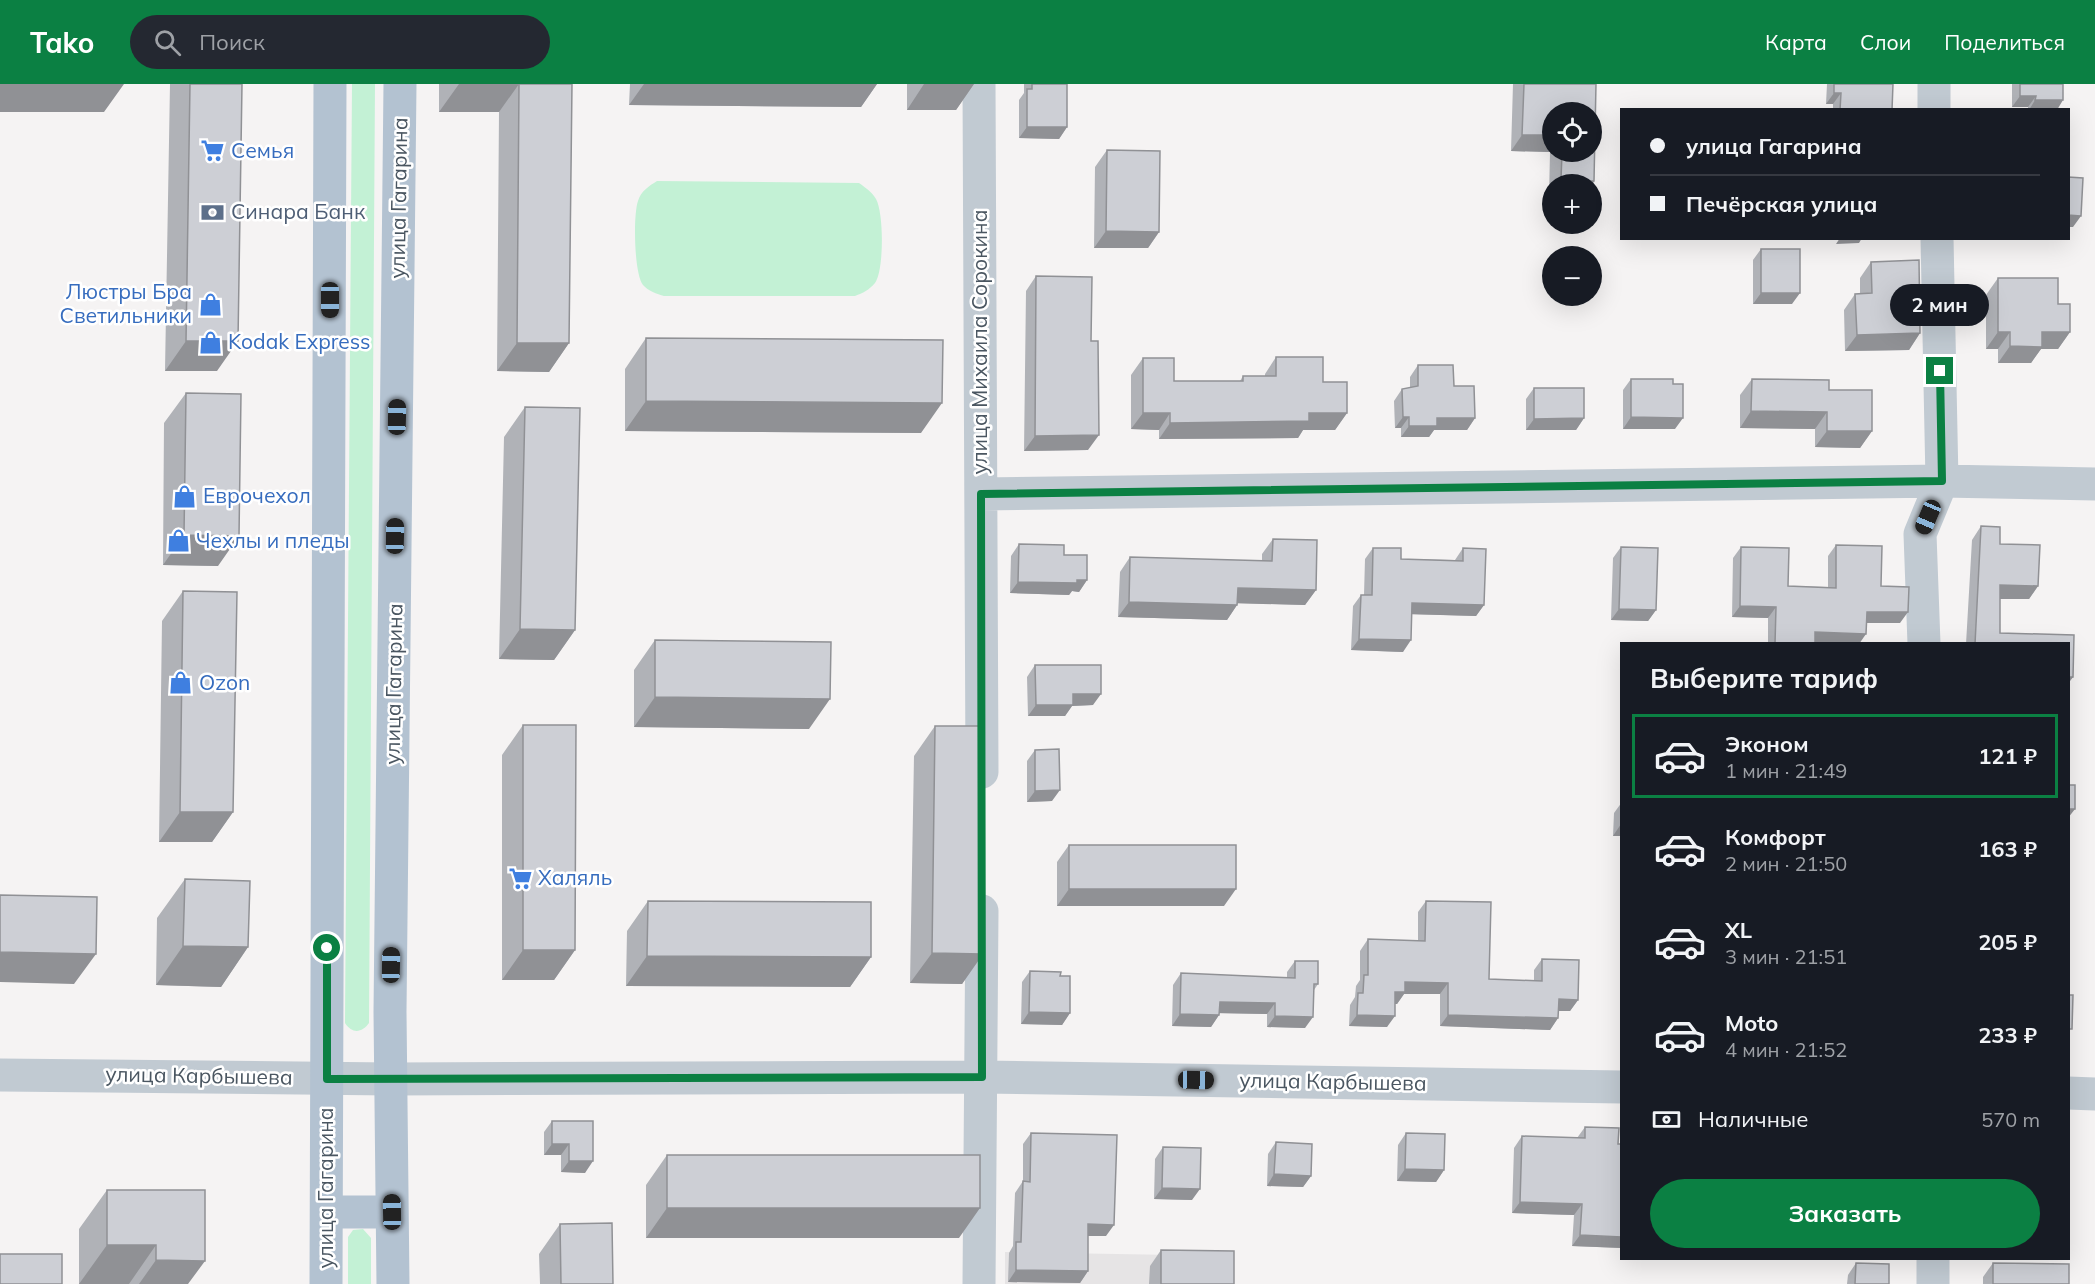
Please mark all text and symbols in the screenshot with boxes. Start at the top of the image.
search box [130,15,550,69]
text: Tako [30,25,94,60]
icon: search [151,26,184,59]
text: Поиск [199,28,265,56]
text: Карта [1765,29,1827,55]
text: Слои [1860,29,1911,55]
text: Поделиться [1944,29,2065,55]
map controls [1542,102,1602,306]
button: locate [1542,102,1602,162]
street label: улица Гагарина [384,117,412,279]
text: улица Гагарина [1686,132,1862,160]
place label: Семья [231,137,294,163]
supermarket icon: Семья [200,138,226,164]
button: + [1542,174,1602,234]
text: Печёрская улица [1686,190,1877,218]
place label: Синара Банк [231,198,366,224]
bank icon: Синара Банк [200,199,226,225]
street label: улица Михаила Сорокина [966,210,992,474]
button: − [1542,246,1602,306]
place label: Люстры Бра Светильники [60,278,192,328]
car [321,282,339,318]
callout: 2 мин [1890,284,1990,326]
shop icon: Люстры Бра Светильники [197,291,223,317]
text: 2 мин [1911,292,1968,317]
place label: Kodak Express [228,328,371,354]
shop icon: Kodak Express [197,329,223,355]
route end [1926,357,1953,384]
car [388,399,406,435]
place label: Еврочехол [203,482,311,508]
shop icon: Еврочехол [172,483,198,509]
car [1913,497,1943,537]
car [386,518,404,554]
place label: Чехлы и пледы [196,527,350,553]
shop icon: Чехлы и пледы [165,528,191,554]
street label: улица Гагарина [379,603,407,765]
text: Выберите тариф [1650,661,1878,695]
place label: Ozon [199,669,250,695]
shop icon: Ozon [168,670,194,696]
icon: car [1653,729,1707,783]
text: Эконом [1725,730,1809,758]
text: 121 ₽ [1978,742,2037,770]
text: 1 мин · 21:49 [1725,758,1847,783]
icon: car [1653,822,1707,876]
text: Комфорт [1725,823,1826,851]
text: 163 ₽ [1978,835,2037,863]
text: 2 мин · 21:50 [1725,851,1847,876]
place label: Халяль [538,864,612,890]
supermarket icon: Халяль [507,865,533,891]
icon: car [1653,915,1707,969]
text: XL [1725,916,1752,944]
text: 205 ₽ [1978,928,2037,956]
route start [313,934,340,961]
text: 3 мин · 21:51 [1725,944,1847,969]
car [382,947,400,983]
icon: car [1653,1008,1707,1062]
text: Moto [1725,1009,1778,1037]
text: 233 ₽ [1978,1021,2037,1049]
text: 4 мин · 21:52 [1725,1037,1847,1062]
street label: улица Карбышева [105,1060,293,1090]
street label: улица Карбышева [1239,1066,1427,1096]
car [1178,1071,1214,1089]
icon: cash [1650,1103,1683,1136]
text: Наличные [1698,1105,1808,1133]
street label: улица Гагарина [312,1107,338,1269]
text: 570 m [1981,1107,2040,1132]
button: Заказать [1650,1179,2040,1248]
car [383,1194,401,1230]

